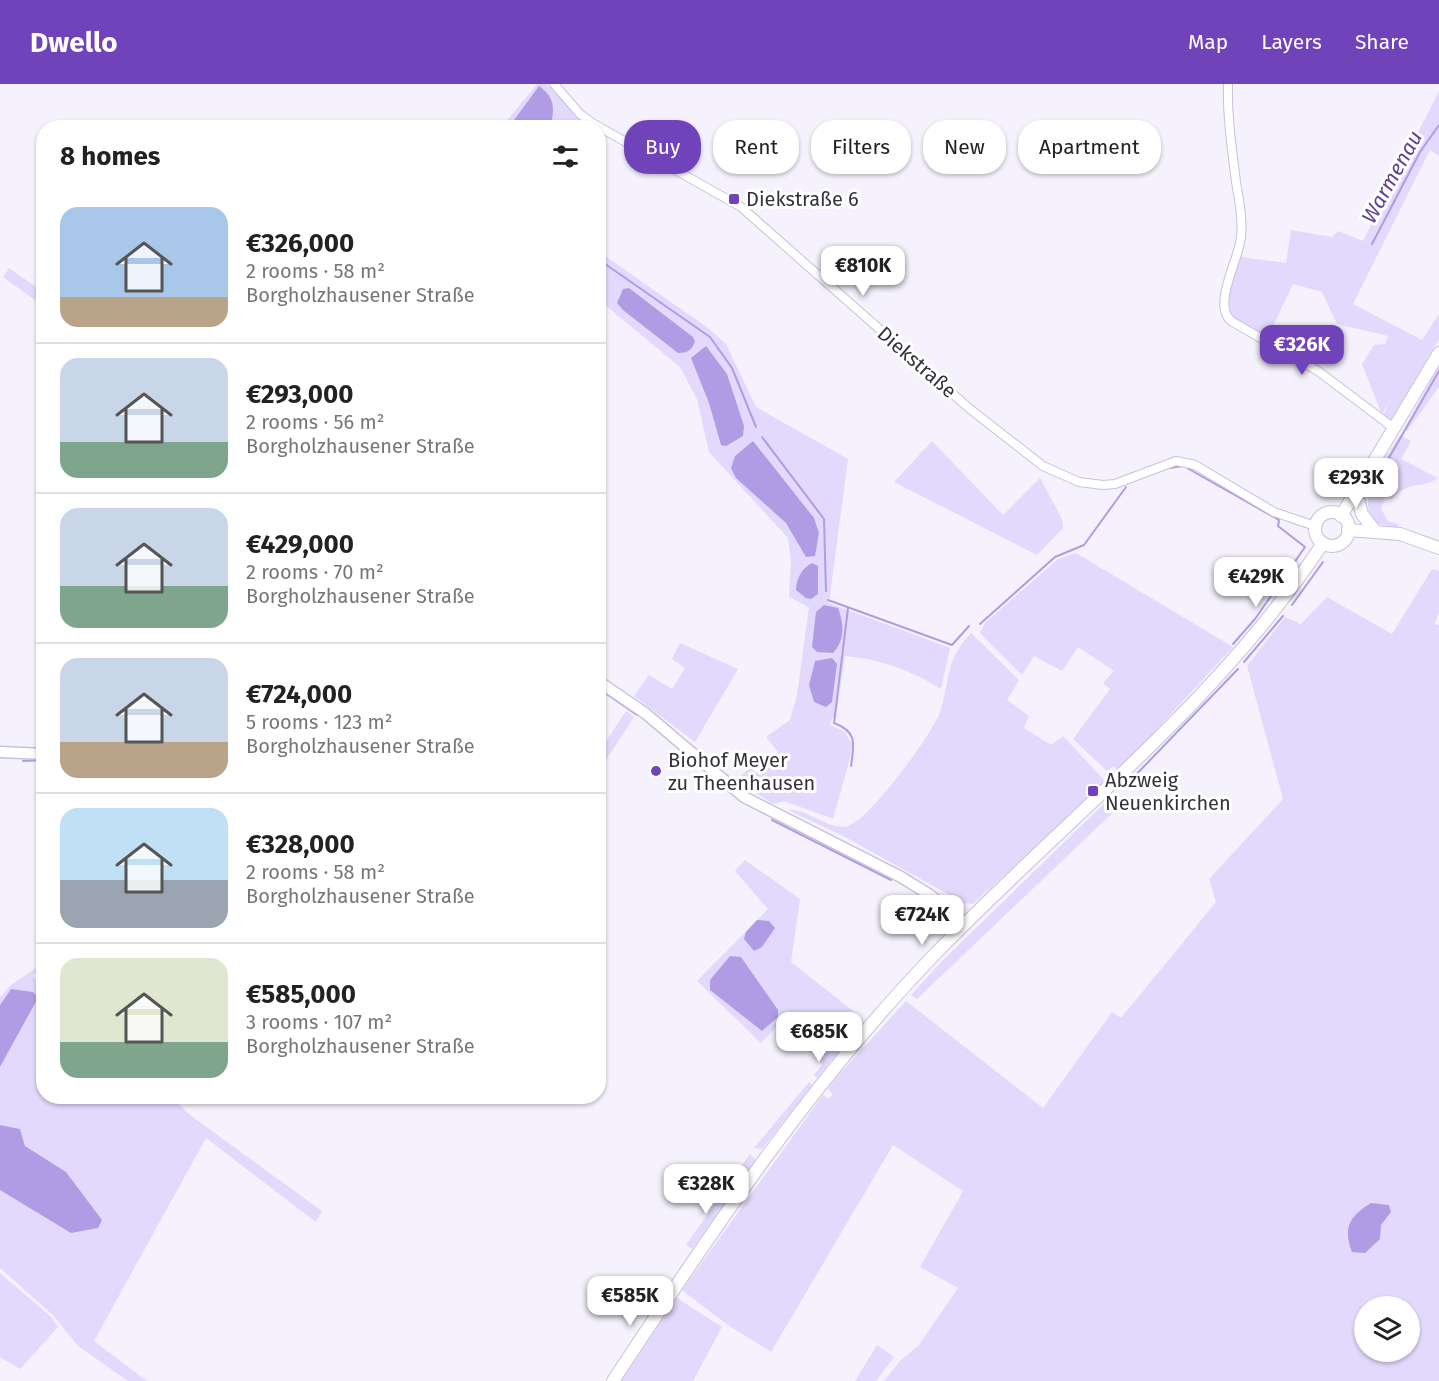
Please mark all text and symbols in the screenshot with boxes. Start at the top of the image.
text: Dwello [30,26,118,59]
text: Map [1188,29,1228,55]
text: Layers [1261,29,1322,55]
text: Share [1355,29,1409,55]
chip: Buy [624,120,701,174]
chip: Rent [713,120,799,174]
chip: Filters [811,120,911,174]
chip: New [923,120,1006,174]
chip: Apartment [1018,120,1161,174]
water label: Warmenau [1356,126,1428,228]
icon: filters [549,140,582,173]
text: 8 homes [60,141,160,172]
place label: Diekstraße 6 [746,187,859,211]
marker: Diekstraße 6 [727,192,741,206]
text: €326,000 [246,228,354,259]
icon: home [108,231,180,303]
pin: €810K [821,246,905,297]
text: €810K [835,253,891,277]
text: 2 rooms · 58 m² [246,259,385,283]
text: Borgholzhausener Straße [246,283,475,307]
street label: Diekstraße [873,321,961,403]
pin: €326K [1260,325,1344,376]
text: €326K [1274,332,1330,356]
text: €293,000 [246,379,353,410]
icon: home [108,382,180,454]
text: 2 rooms · 56 m² [246,410,385,434]
text: Borgholzhausener Straße [246,434,475,458]
pin: €293K [1314,458,1398,509]
text: €293K [1328,465,1384,489]
text: €429,000 [246,529,354,560]
icon: home [108,532,180,604]
pin: €429K [1214,557,1298,608]
text: 2 rooms · 70 m² [246,560,384,584]
text: €429K [1228,564,1284,588]
text: Borgholzhausener Straße [246,584,475,608]
text: €724,000 [246,679,352,710]
icon: home [108,682,180,754]
text: 5 rooms · 123 m² [246,710,392,734]
text: Borgholzhausener Straße [246,734,475,758]
place label: Biohof Meyer zu Theenhausen [668,748,815,795]
marker: Biohof Meyer zu Theenhausen [649,764,663,778]
place label: Abzweig Neuenkirchen [1105,768,1231,815]
marker: Abzweig Neuenkirchen [1086,784,1100,798]
text: €328,000 [246,829,355,860]
icon: home [108,832,180,904]
text: 2 rooms · 58 m² [246,860,385,884]
text: Borgholzhausener Straße [246,884,475,908]
pin: €724K [880,895,964,946]
text: €724K [895,902,949,926]
text: €585,000 [246,979,356,1010]
icon: home [108,982,180,1054]
text: 3 rooms · 107 m² [246,1010,392,1034]
pin: €685K [777,1012,861,1063]
text: €685K [790,1019,848,1043]
text: Borgholzhausener Straße [246,1034,475,1058]
pin: €328K [664,1164,748,1215]
text: €328K [678,1171,734,1195]
pin: €585K [588,1276,672,1327]
text: €585K [601,1283,659,1307]
map controls [1354,1296,1420,1362]
button: layers [1354,1296,1420,1362]

